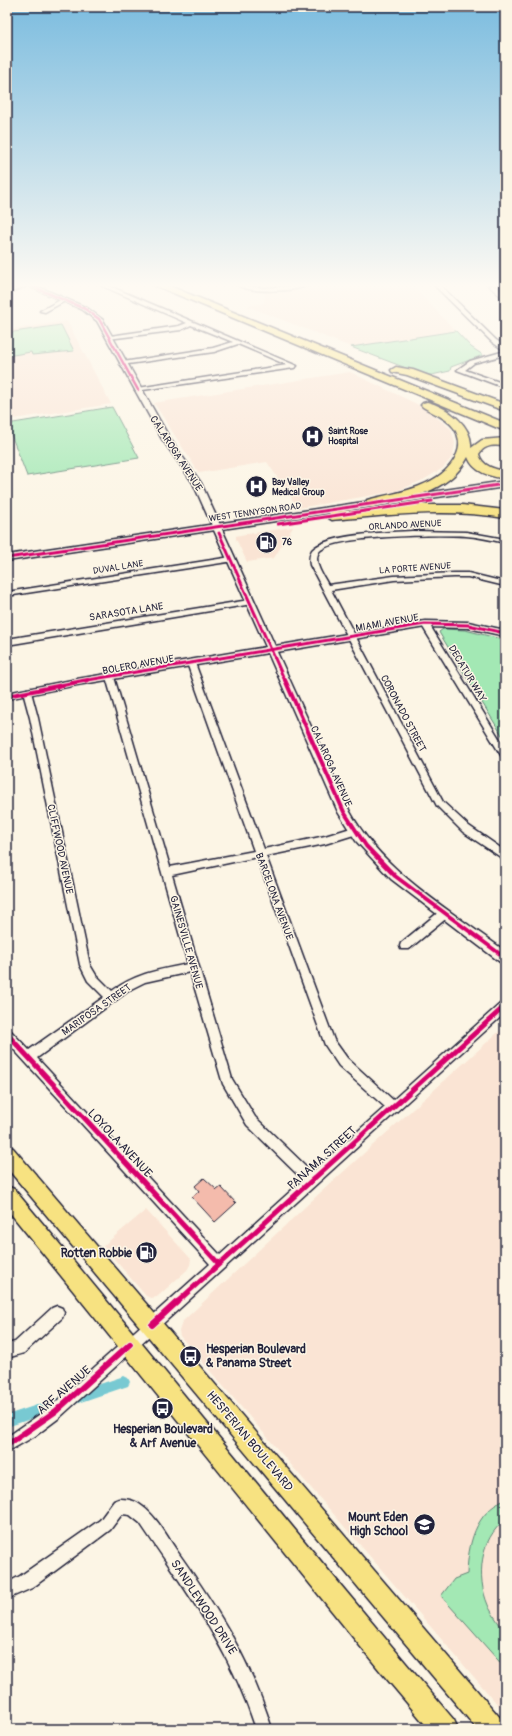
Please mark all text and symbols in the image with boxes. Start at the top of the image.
street label: CALAROGA AVENUE [147,414,205,493]
hospital icon: Saint Rose Hospital [300,423,326,449]
place label: Saint Rose Hospital [328,426,369,447]
hospital icon: Bay Valley Medical Group [243,474,269,500]
place label: Bay Valley Medical Group [272,477,325,498]
street label: WEST TENNYSON ROAD [208,501,302,524]
street label: ORLANDO AVENUE [368,518,442,533]
fuel station icon: 76 [253,529,279,555]
place label: 76 [282,537,292,548]
street label: DUVAL LANE [92,558,144,577]
street label: LA PORTE AVENUE [379,560,452,576]
street label: SARASOTA LANE [88,600,164,624]
street label: MIAMI AVENUE [355,612,420,634]
street label: DECATUR WAY [446,643,489,704]
street label: BOLERO AVENUE [102,653,175,677]
street label: CORONADO STREET [378,673,429,754]
street label: CALAROGA AVENUE [308,724,354,809]
street label: CLIFFWOOD AVENUE [45,803,75,895]
street label: BARCELONA AVENUE [253,851,295,942]
street label: GAINESVILLE AVENUE [167,894,205,990]
street label: MARIPOSA STREET [60,981,134,1038]
street label: LOYOLA AVENUE [84,1106,155,1181]
street label: PANAMA STREET [285,1123,360,1193]
fuel station icon: Rotten Robbie [134,1240,160,1266]
place label: Rotten Robbie [61,1246,133,1261]
place label: Hesperian Boulevard & Panama Street [206,1342,306,1371]
bus stop icon: Hesperian Boulevard & Panama Street [178,1343,204,1369]
street label: ARF AVENUE [34,1363,94,1418]
street label: HESPERIAN BOULEVARD [203,1388,296,1495]
bus stop icon: Hesperian Boulevard & Arf Avenue [150,1395,176,1421]
place label: Hesperian Boulevard & Arf Avenue [113,1422,213,1451]
place label: Mount Eden High School [348,1510,408,1539]
school or university icon: Mount Eden High School [411,1511,437,1537]
street label: SANDLEWOOD DRIVE [167,1557,240,1658]

